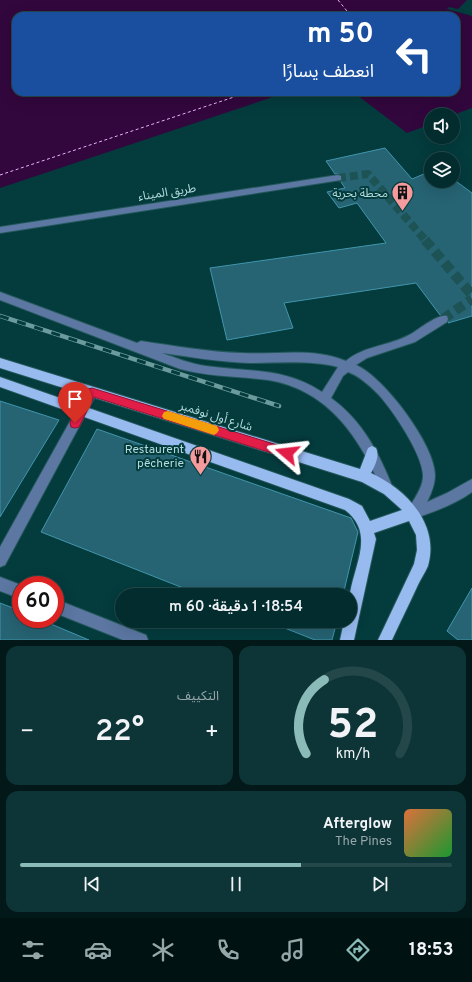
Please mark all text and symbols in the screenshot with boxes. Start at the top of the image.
text: 50 m [307,17,374,53]
icon: left [388,28,440,80]
text: انعطف يسارًا [282,61,374,84]
map controls [424,108,460,188]
button: sound [424,108,460,144]
button: layers [424,152,460,188]
building icon: محطة بحرية [390,180,416,213]
street label: طريق الميناء [137,181,197,205]
place label: محطة بحرية [332,186,388,202]
pin [58,382,92,423]
icon: arrive [64,388,86,410]
street label: شارع أول نوفمبر [176,397,254,436]
position arrow [266,432,308,474]
place label: Restaurent pêcherie [125,442,184,472]
restaurant icon: Restaurent pêcherie [187,443,213,476]
speed limit sign: 60 [12,576,64,628]
text: 18:54 · 1 دقيقة · 60 m [169,598,303,617]
text: التكييف [177,689,219,705]
text: 52 [327,699,378,752]
text: 22° [95,714,144,751]
text: − [20,719,34,746]
text: + [205,719,219,746]
text: km/h [335,744,370,762]
text: Afterglow [323,815,392,834]
text: The Pines [335,834,392,850]
icon: previous [81,873,103,895]
icon: pause [225,873,247,895]
icon: next [369,873,391,895]
icon: filters [19,936,47,964]
icon: car [84,936,112,964]
icon: climate [149,936,177,964]
icon: phone [214,936,242,964]
icon: music [279,936,307,964]
icon: directions [344,936,372,964]
text: 18:53 [409,939,453,962]

